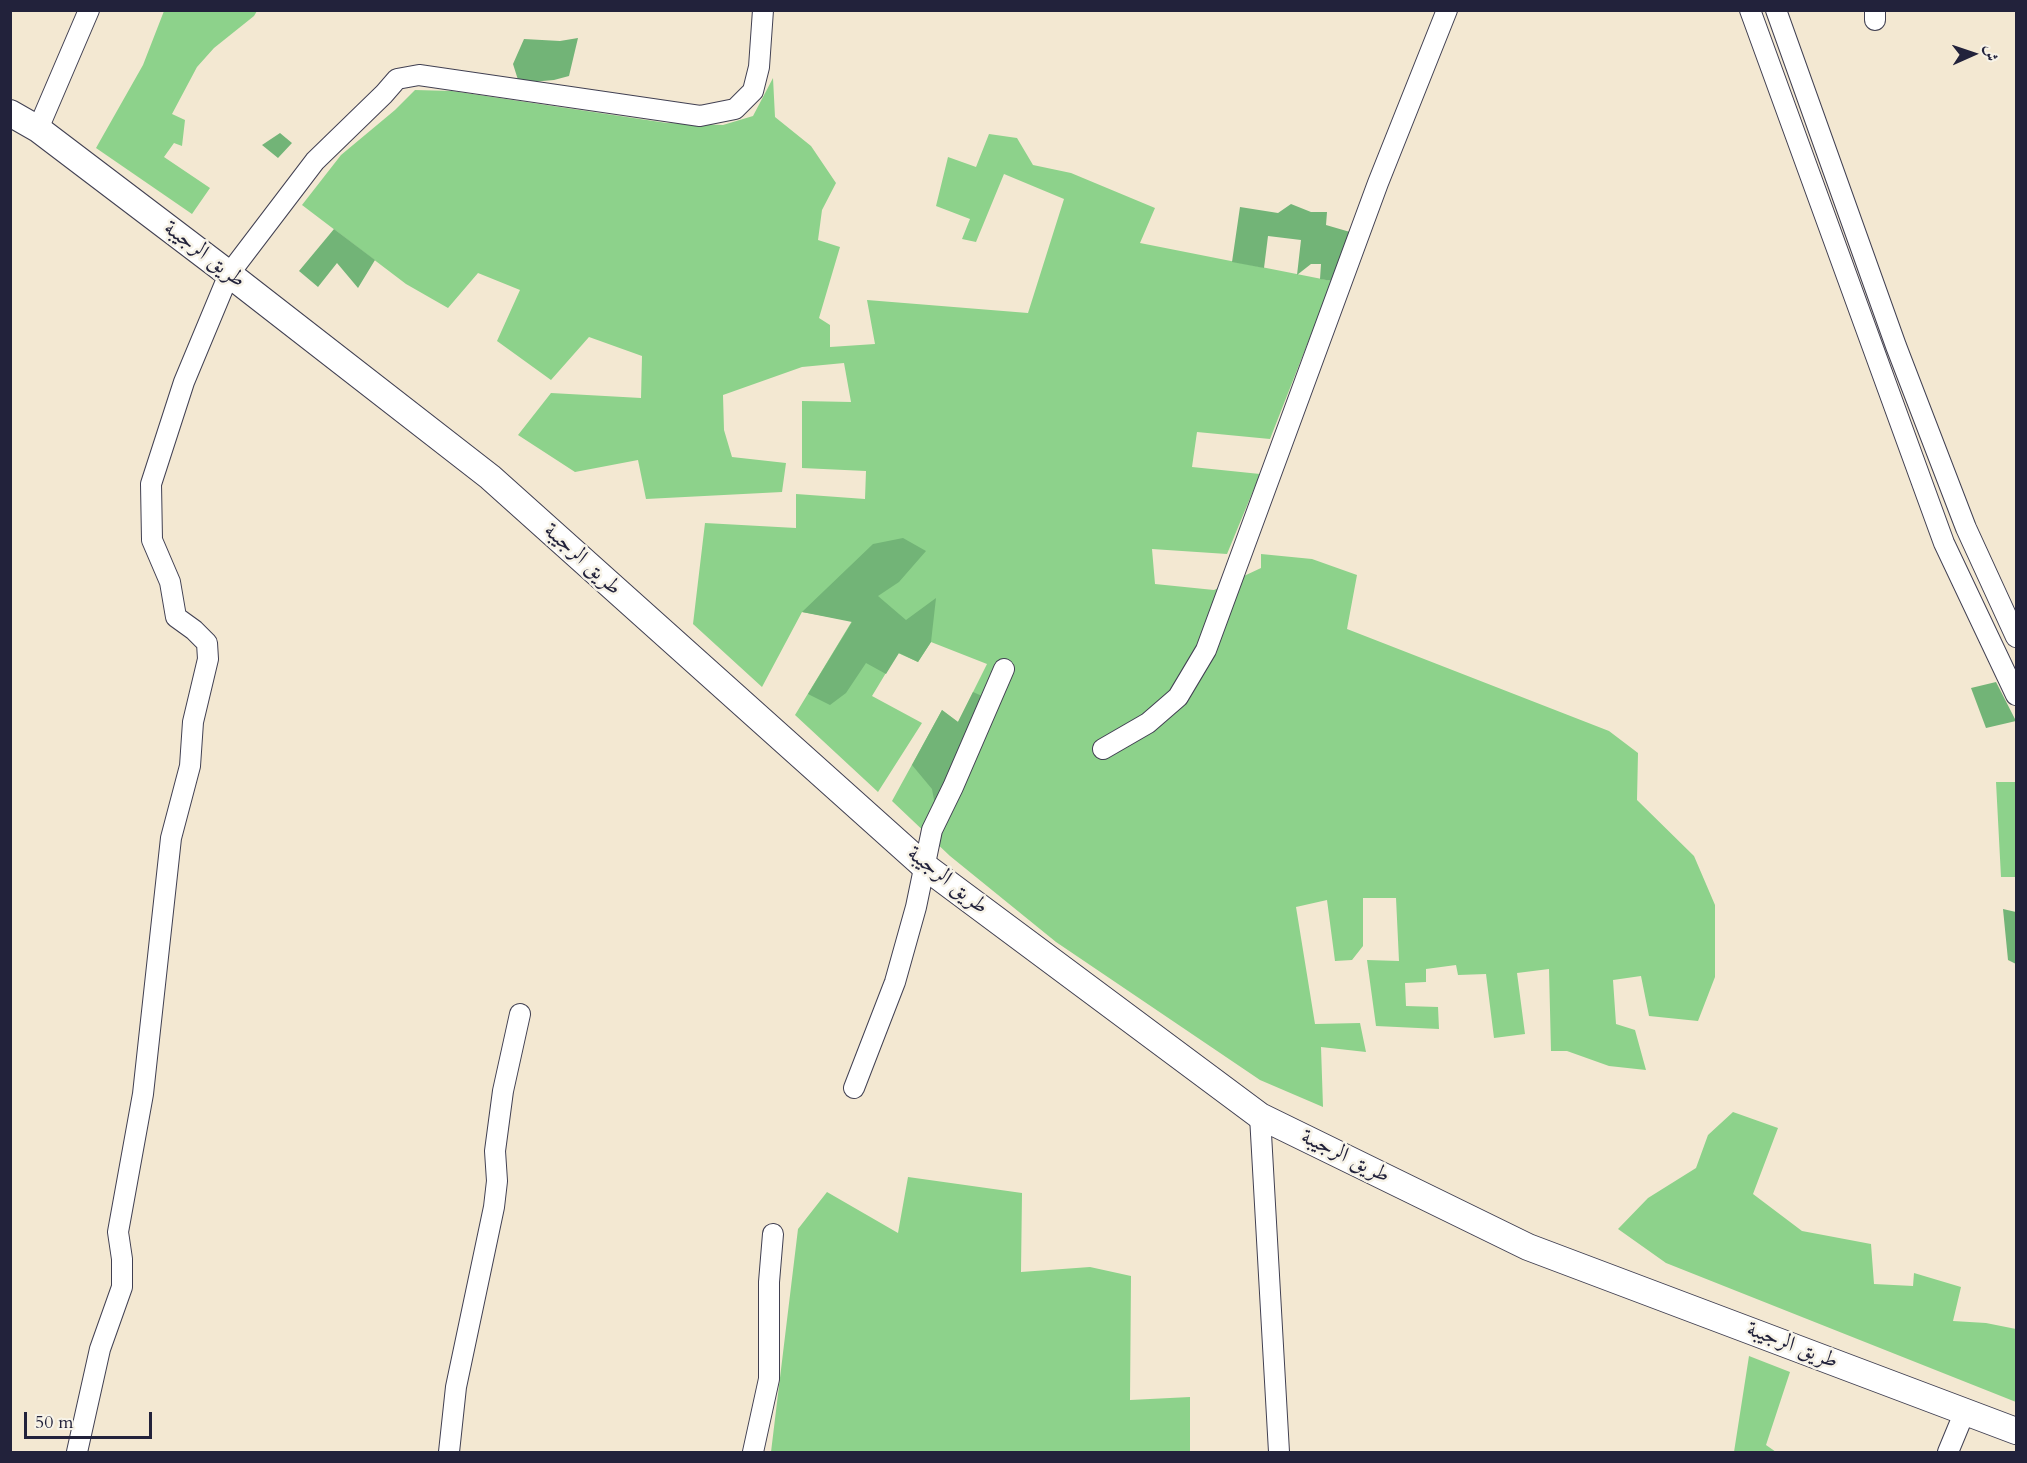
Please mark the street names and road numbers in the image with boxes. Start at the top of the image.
street label: طريق الرجيبة [158,216,250,294]
street label: طريق الرجيبة [538,518,626,602]
street label: طريق الرجيبة [901,841,993,921]
street label: طريق الرجيبة [1296,1124,1394,1190]
street label: طريق الرجيبة [1743,1317,1841,1375]

